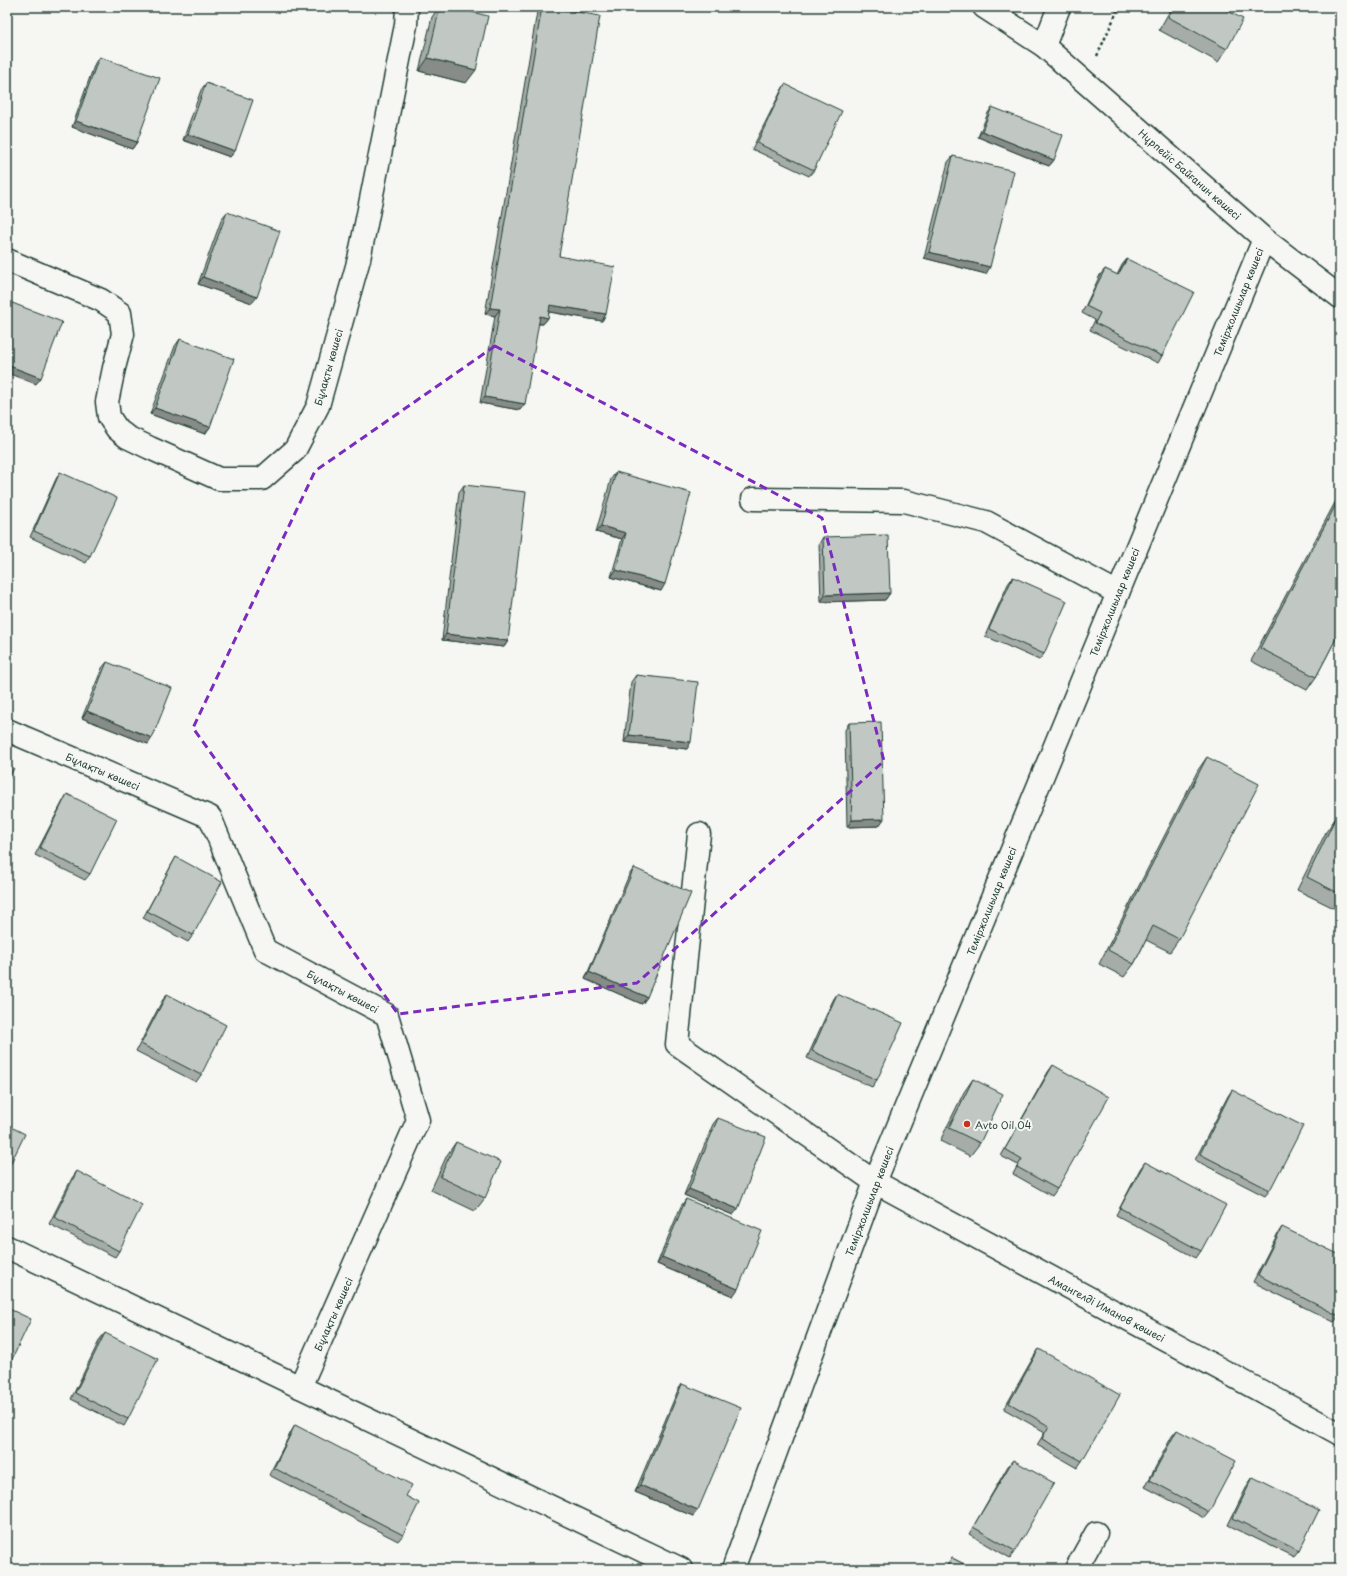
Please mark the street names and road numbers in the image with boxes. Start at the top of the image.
street label: Нұрпейіс Байғанин көшесі [1135,125,1245,223]
street label: Теміржолшылар көшесі [1209,245,1267,359]
street label: Бұлақты көшесі [310,327,346,407]
street label: Теміржолшылар көшесі [1085,545,1143,659]
street label: Бұлақты көшесі [64,749,142,793]
street label: Теміржолшылар көшесі [962,844,1020,958]
street label: Бұлақты көшесі [305,966,382,1016]
street label: Теміржолшылар көшесі [841,1144,897,1258]
street label: Амангелді Иманов көшесі [1046,1271,1168,1345]
street label: Бұлақты көшесі [310,1275,356,1353]

